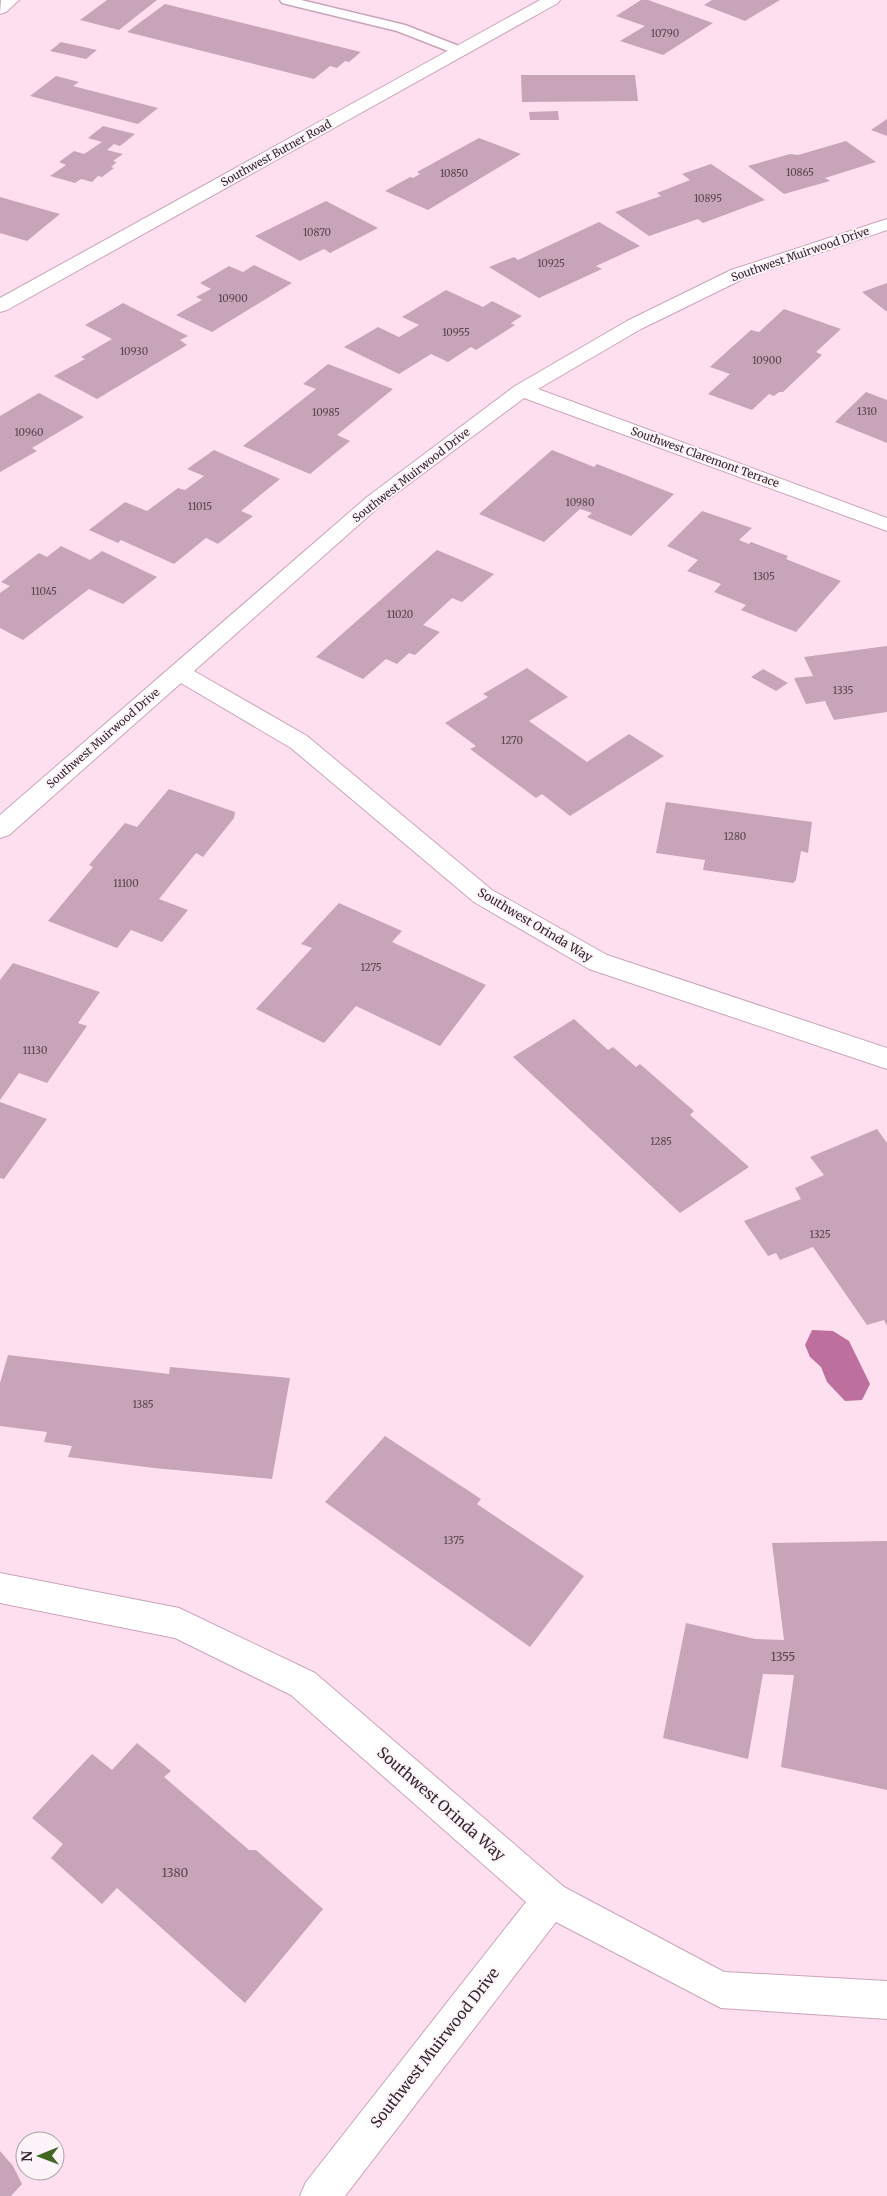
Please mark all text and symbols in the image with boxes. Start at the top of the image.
house number: 10790 [651,27,679,40]
street label: Southwest Butner Road [218,117,334,189]
house number: 10865 [786,166,814,179]
house number: 10850 [440,167,468,180]
house number: 10895 [694,192,722,205]
street label: Southwest Muirwood Drive [729,224,871,284]
house number: 10870 [303,226,331,239]
house number: 10925 [537,257,565,270]
house number: 10900 [218,292,248,305]
house number: 10955 [442,326,470,339]
house number: 10930 [120,345,148,358]
house number: 10900 [752,354,782,367]
house number: 1310 [857,405,877,418]
house number: 10985 [312,406,340,419]
street label: Southwest Claremont Terrace [629,424,781,490]
street label: Southwest Muirwood Drive [349,425,473,525]
house number: 10960 [14,426,44,439]
house number: 10980 [566,496,594,509]
house number: 11015 [188,500,212,513]
house number: 1305 [753,570,775,583]
house number: 11045 [31,585,57,598]
house number: 11020 [387,608,413,621]
house number: 1335 [833,684,853,697]
street label: Southwest Muirwood Drive [44,685,163,791]
house number: 1270 [501,734,523,747]
house number: 1280 [724,830,746,843]
house number: 11100 [113,877,139,890]
street label: Southwest Orinda Way [475,884,595,965]
house number: 1275 [360,961,382,974]
house number: 11130 [23,1044,47,1057]
house number: 1285 [650,1135,672,1148]
house number: 1325 [809,1228,831,1241]
house number: 1385 [132,1398,154,1411]
house number: 1375 [444,1534,465,1547]
house number: 1355 [771,1649,795,1664]
street label: Southwest Orinda Way [373,1743,510,1865]
house number: 1380 [162,1865,189,1880]
street label: Southwest Muirwood Drive [366,1964,503,2132]
north arrow [15,2131,65,2181]
text: N [18,2151,36,2162]

